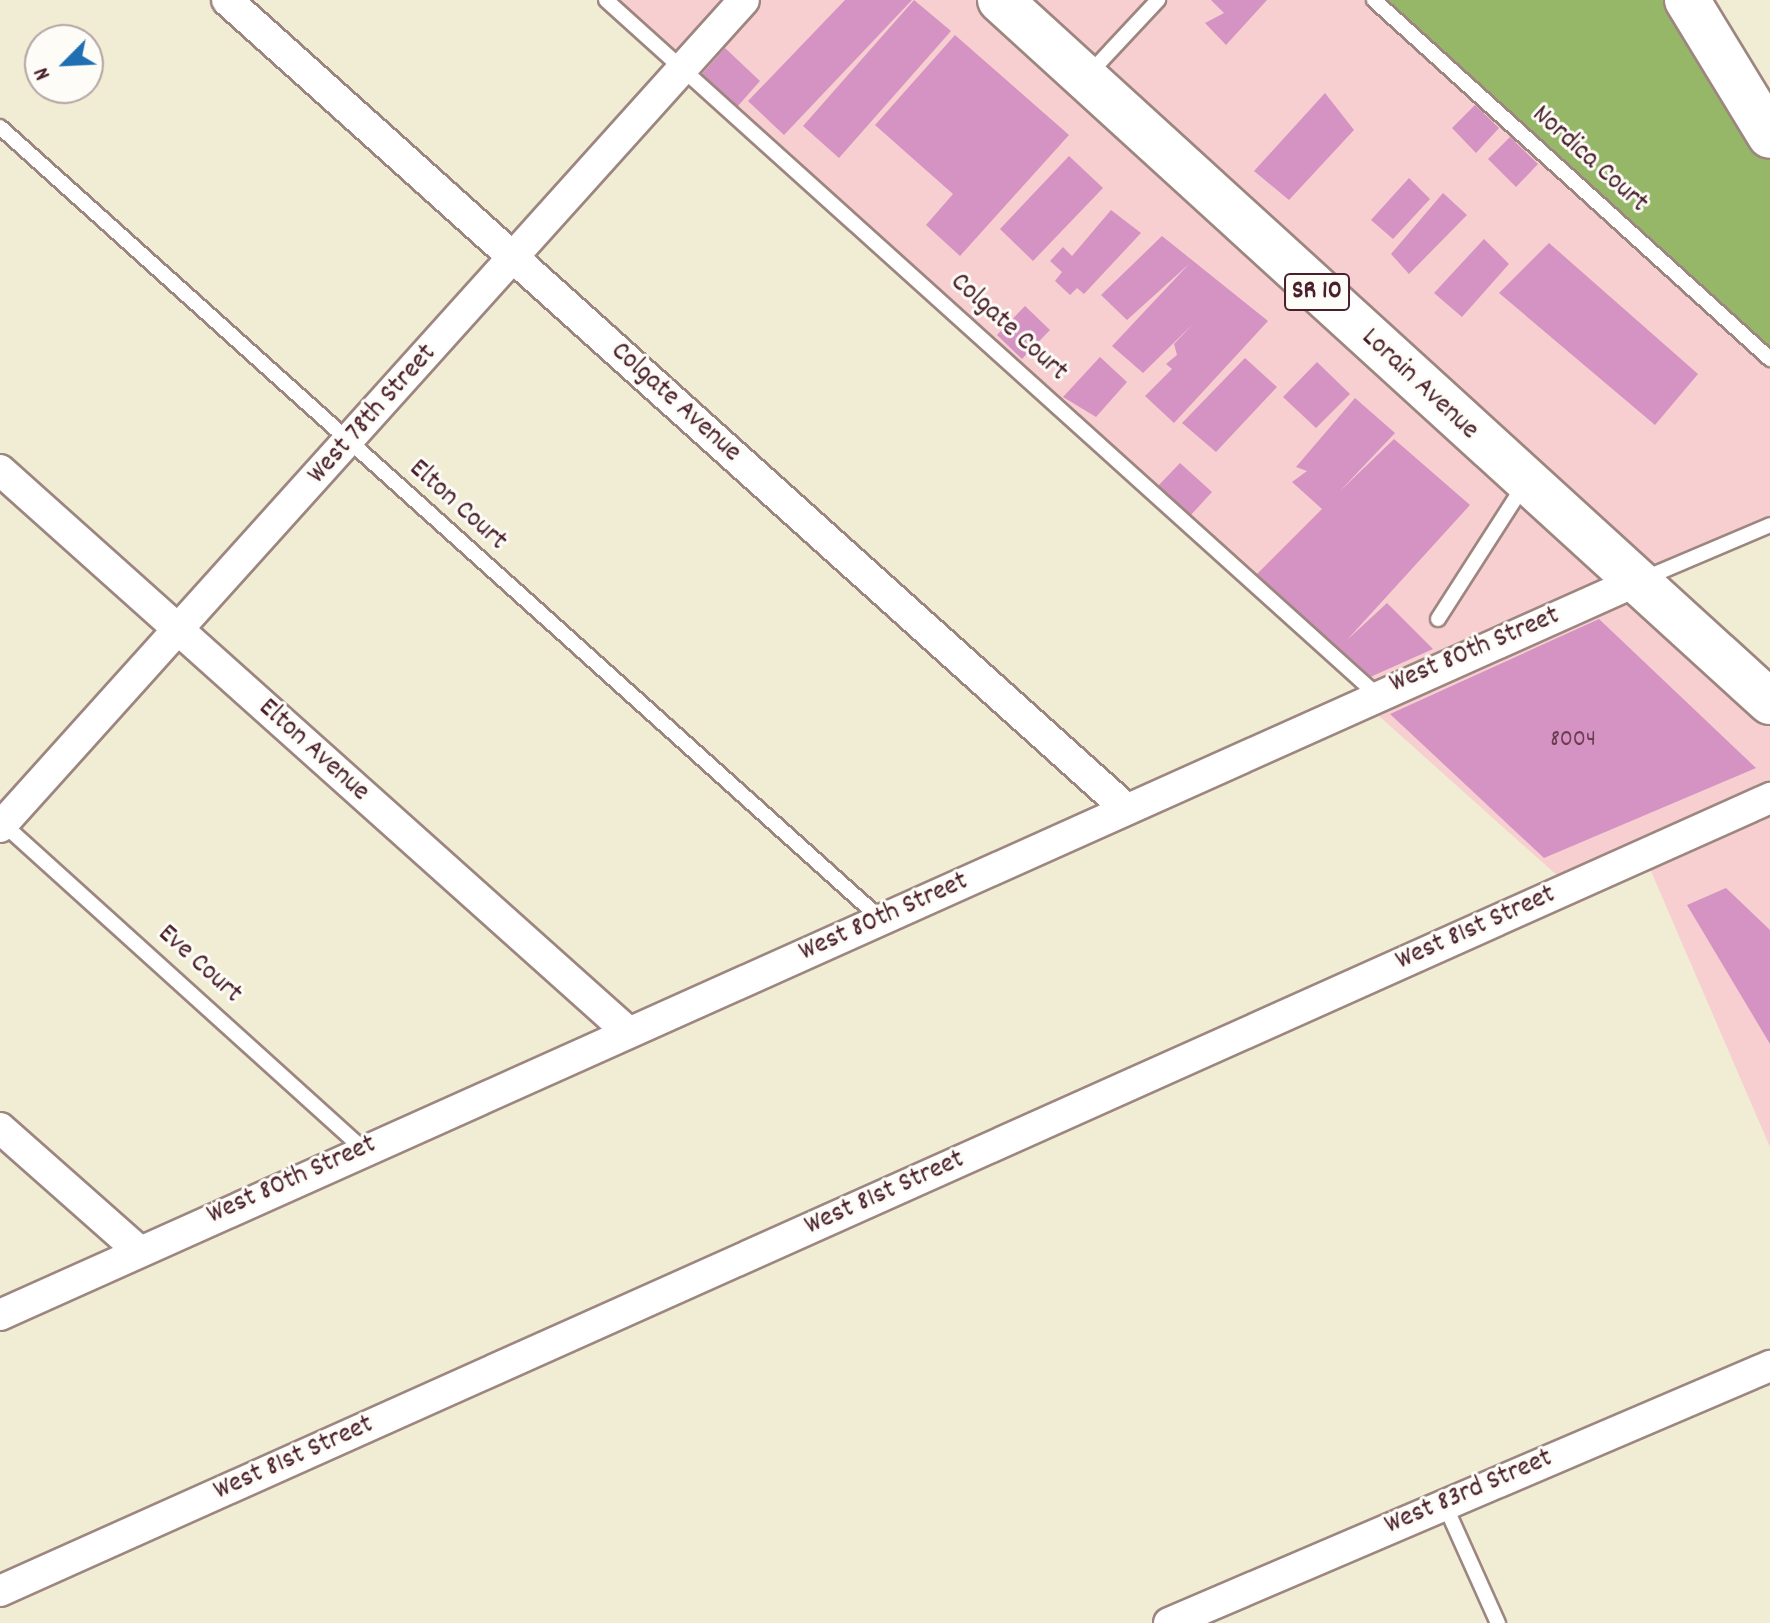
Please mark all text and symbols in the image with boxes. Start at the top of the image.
north arrow [24,24,104,104]
text: N [27,62,60,84]
street label: Nordica Court [1524,99,1654,221]
street label: Colgate Court [942,267,1074,389]
road number: SR 10 [1283,270,1351,314]
street label: Lorain Avenue [1353,322,1485,448]
street label: Colgate Avenue [603,336,747,470]
street label: West 78th Street [301,338,445,492]
street label: Elton Court [401,453,513,559]
street label: West 80th Street [1385,600,1565,702]
street label: Elton Avenue [250,692,376,810]
house number: 8004 [1550,727,1596,755]
street label: West 80th Street [794,866,974,970]
street label: West 81st Street [1391,879,1561,979]
street label: Eve Court [150,918,248,1012]
street label: West 80th Street [202,1129,382,1233]
street label: West 81st Street [800,1144,970,1244]
street label: West 81st Street [209,1409,379,1509]
street label: West 83rd Street [1380,1443,1558,1543]

